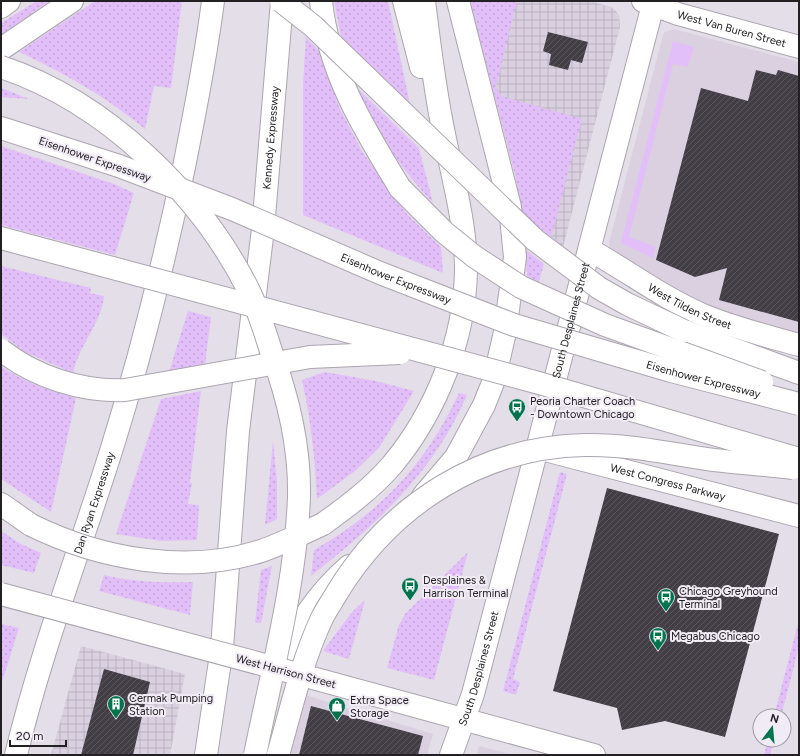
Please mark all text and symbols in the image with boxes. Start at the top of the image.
street label: West Van Buren Street [676,8,787,50]
street label: Kennedy Expressway [260,85,282,190]
street label: Eisenhower Expressway [37,134,153,185]
street label: Eisenhower Expressway [339,251,453,307]
street label: South Desplaines Street [550,261,592,380]
street label: West Tilden Street [645,281,733,332]
street label: Eisenhower Expressway [645,358,762,401]
place label: Peoria Charter Coach - Downtown Chicago [530,395,635,421]
bus stop icon: Peoria Charter Coach - Downtown Chicago [507,397,527,422]
street label: Dan Ryan Expressway [71,450,117,556]
street label: West Congress Parkway [609,461,727,504]
place label: Desplaines & Harrison Terminal [423,574,508,600]
bus stop icon: Desplaines & Harrison Terminal [400,576,420,601]
place label: Chicago Greyhound Terminal [679,585,778,611]
bus stop icon: Chicago Greyhound Terminal [656,587,676,612]
street label: South Desplaines Street [456,610,501,728]
bus stop icon: Megabus Chicago [648,626,668,651]
place label: Megabus Chicago [671,630,760,643]
street label: West Harrison Street [234,652,337,691]
place label: Cermak Pumping Station [129,692,213,718]
building icon: Cermak Pumping Station [106,694,126,719]
place label: Extra Space Storage [350,694,409,720]
shop icon: Extra Space Storage [327,696,347,721]
north arrow [752,708,792,748]
text: N [769,711,781,726]
scale bar [10,722,66,748]
text: 20 m [16,729,44,743]

